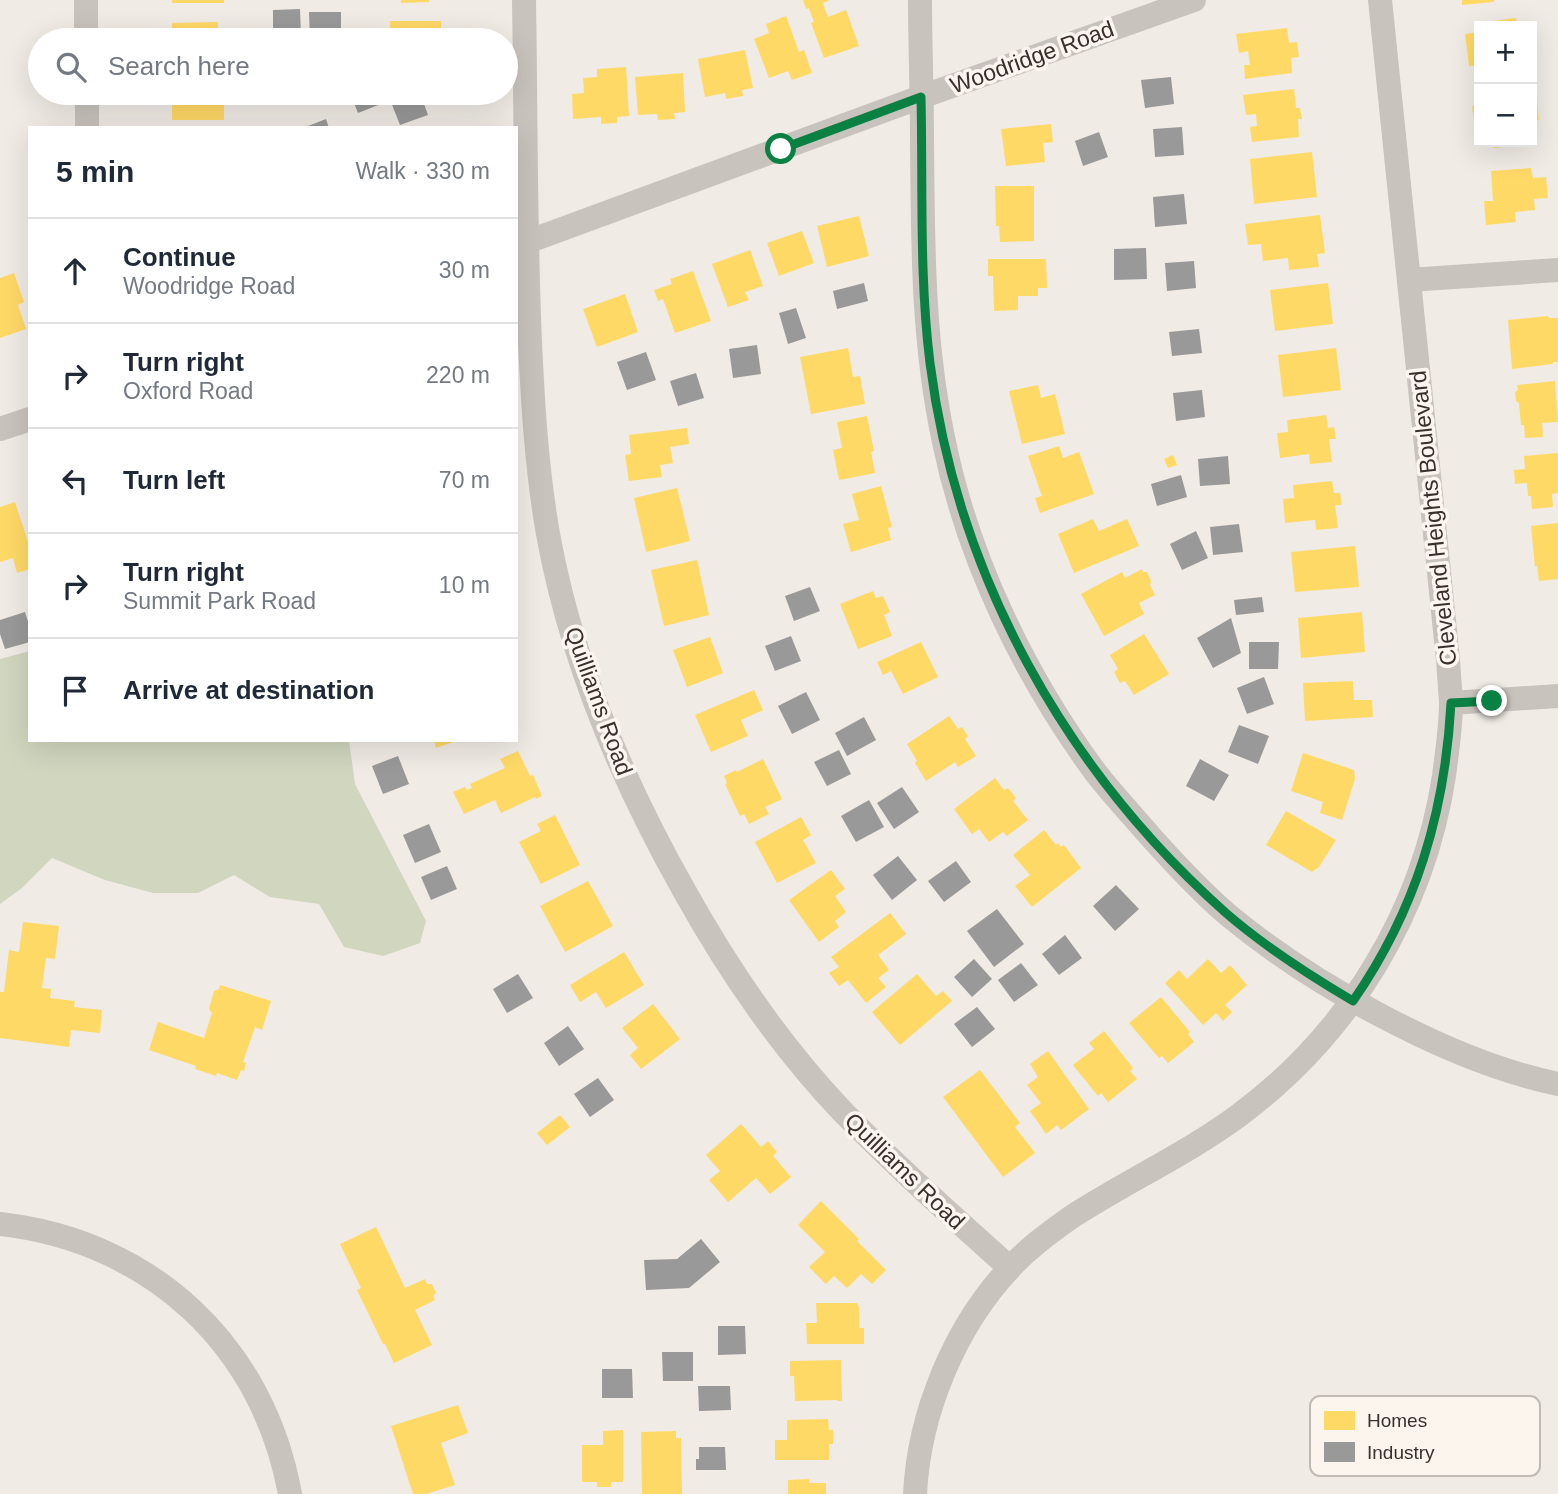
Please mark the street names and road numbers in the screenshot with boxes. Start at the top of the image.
street label: Woodridge Road [947,15,1117,99]
street label: Cleveland Heights Boulevard [1405,369,1461,667]
street label: Quilliams Road [560,623,638,779]
street label: Quilliams Road [840,1107,970,1235]

